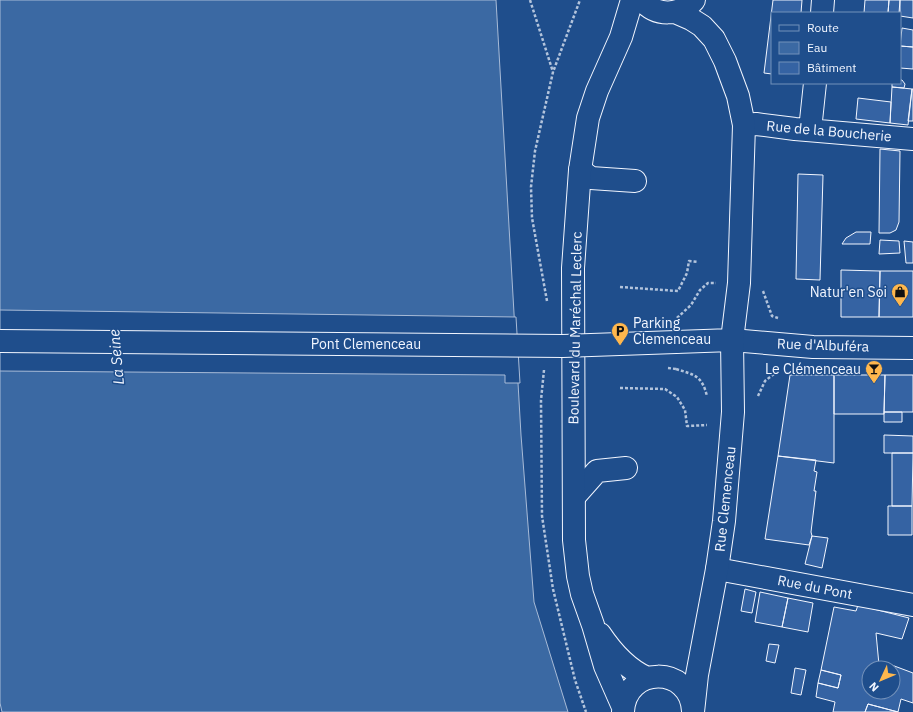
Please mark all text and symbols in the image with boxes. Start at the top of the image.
legend [771,12,901,84]
text: Route [807,20,839,35]
text: Eau [807,40,827,55]
text: Bâtiment [807,60,857,75]
street label: Rue de la Boucherie [766,117,893,145]
street label: Boulevard du Maréchal Leclerc [564,231,586,425]
shop icon: Natur'en Soi [890,282,910,307]
place label: Natur'en Soi [810,283,887,301]
place label: Parking Clemenceau [633,314,711,348]
parking icon: Parking Clemenceau [610,321,630,346]
water label: La Seine [104,328,128,386]
street label: Rue d'Albuféra [777,334,870,356]
street label: Pont Clemenceau [311,335,421,353]
bar icon: Le Clémenceau [864,359,884,384]
place label: Le Clémenceau [765,360,861,378]
street label: Rue Clemenceau [711,445,739,553]
street label: Rue du Pont [776,571,854,603]
north arrow [861,660,901,700]
text: N [866,679,882,695]

